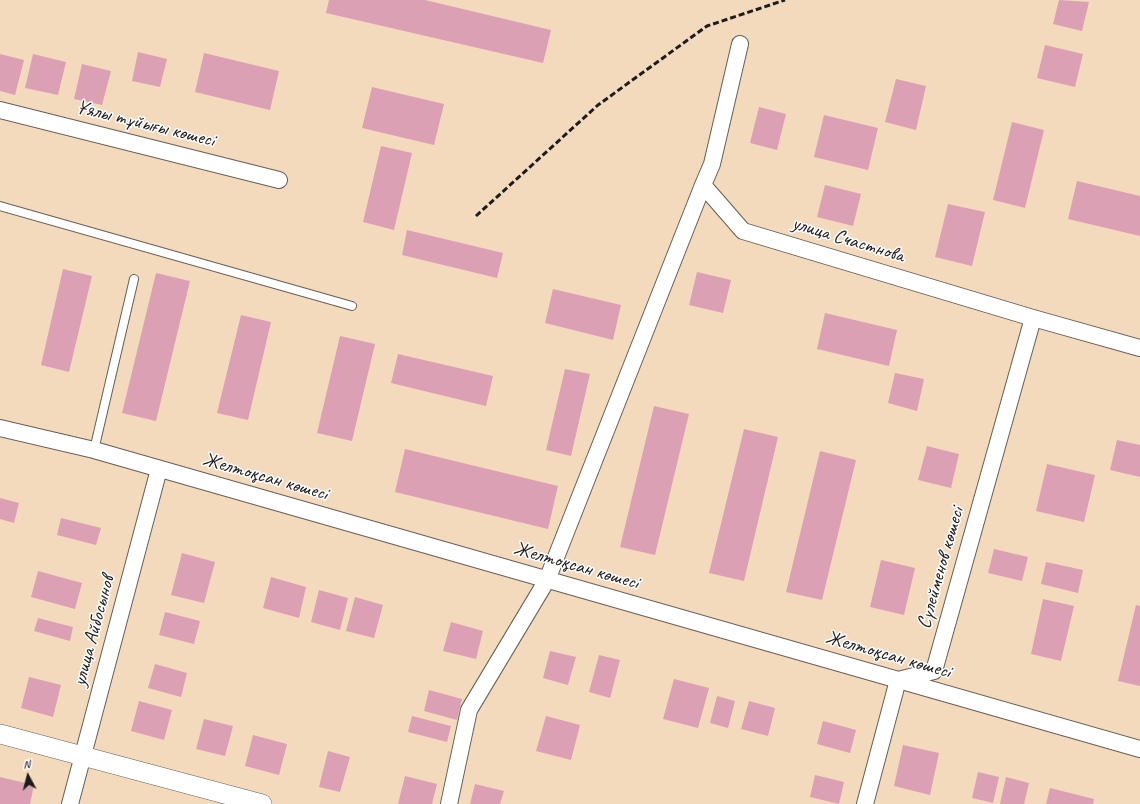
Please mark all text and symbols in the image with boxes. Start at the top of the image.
street label: Ұялы тұйығы көшесі [73,95,217,153]
street label: улица Счастнова [789,212,907,268]
street label: Желтоқсан көшесі [200,448,330,506]
street label: Сүлейменов көшесі [912,504,970,632]
street label: Желтоқсан көшесі [511,537,641,595]
street label: улица Айбосынов [68,573,120,689]
street label: Желтоқсан көшесі [823,626,953,684]
north arrow [8,756,48,796]
text: N [22,757,31,771]

